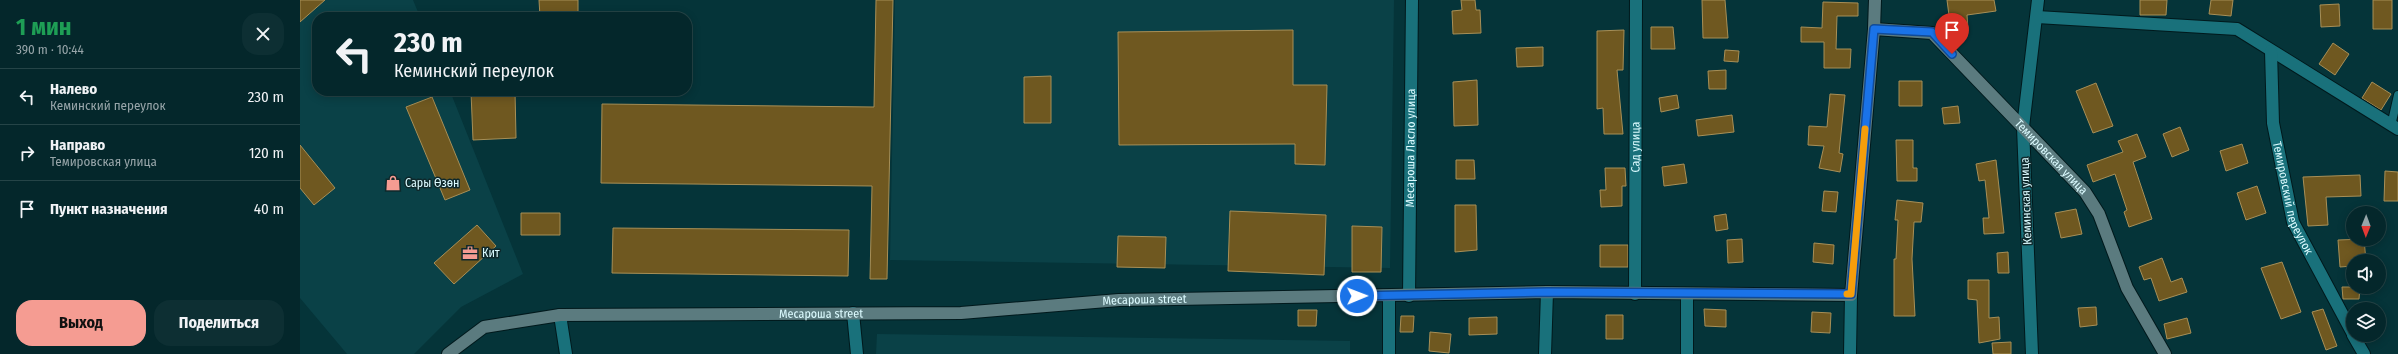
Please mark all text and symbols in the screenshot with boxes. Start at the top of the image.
text: 1 мин [16,13,71,41]
button: close [242,13,284,55]
pin [1935,13,1969,54]
icon: arrive [1941,19,1963,41]
text: 230 m [394,26,463,59]
icon: left [328,28,380,80]
text: 390 m · 10:44 [16,42,84,57]
text: Кеминский переулок [394,60,554,82]
text: Налево [50,80,97,98]
icon: left [16,86,38,108]
text: 230 m [248,88,284,106]
street label: Месароша Ласло улица [1403,88,1418,208]
text: Кеминский переулок [50,98,166,113]
street label: Темировская улица [2012,116,2090,197]
street label: Сад улица [1628,121,1643,172]
text: Направо [50,136,105,154]
street label: Темировский переулок [2270,140,2316,257]
icon: right [16,142,38,164]
text: 120 m [249,144,284,162]
text: Темировская улица [50,154,157,169]
street label: Кеминская улица [2017,157,2035,245]
shop icon: Сары Өзөн [384,174,402,192]
place label: Сары Өзөн [405,176,459,190]
icon: arrive [16,198,38,220]
text: Пункт назначения [50,200,168,218]
text: 40 m [254,200,284,218]
north arrow [2346,206,2386,246]
map controls [2346,206,2386,342]
office icon: Кит [461,244,479,262]
place label: Кит [482,246,500,260]
button: sound [2346,254,2386,294]
position arrow [1336,275,1378,317]
street label: Месароша street [1102,292,1187,308]
button: Выход [16,300,146,346]
button: Поделиться [154,300,284,346]
button: layers [2346,302,2386,342]
street label: Месароша street [779,306,863,321]

